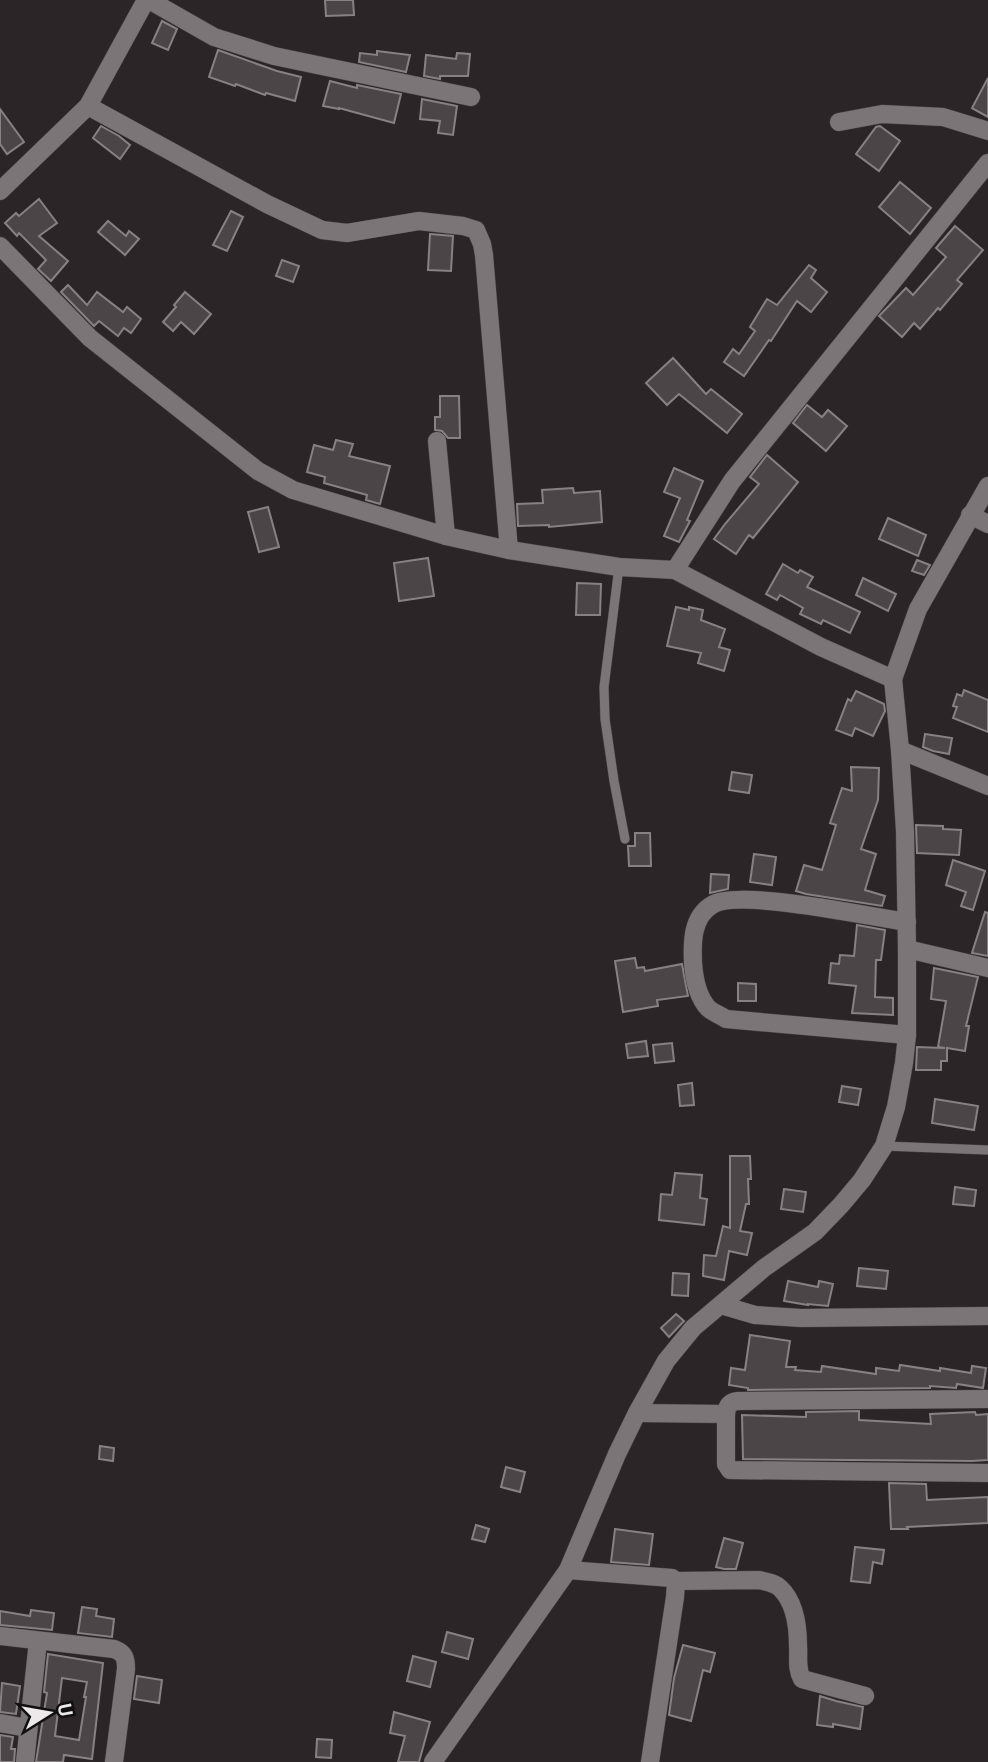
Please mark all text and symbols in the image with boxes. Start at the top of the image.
north arrow [14,1678,84,1748]
text: U [53,1702,78,1718]

